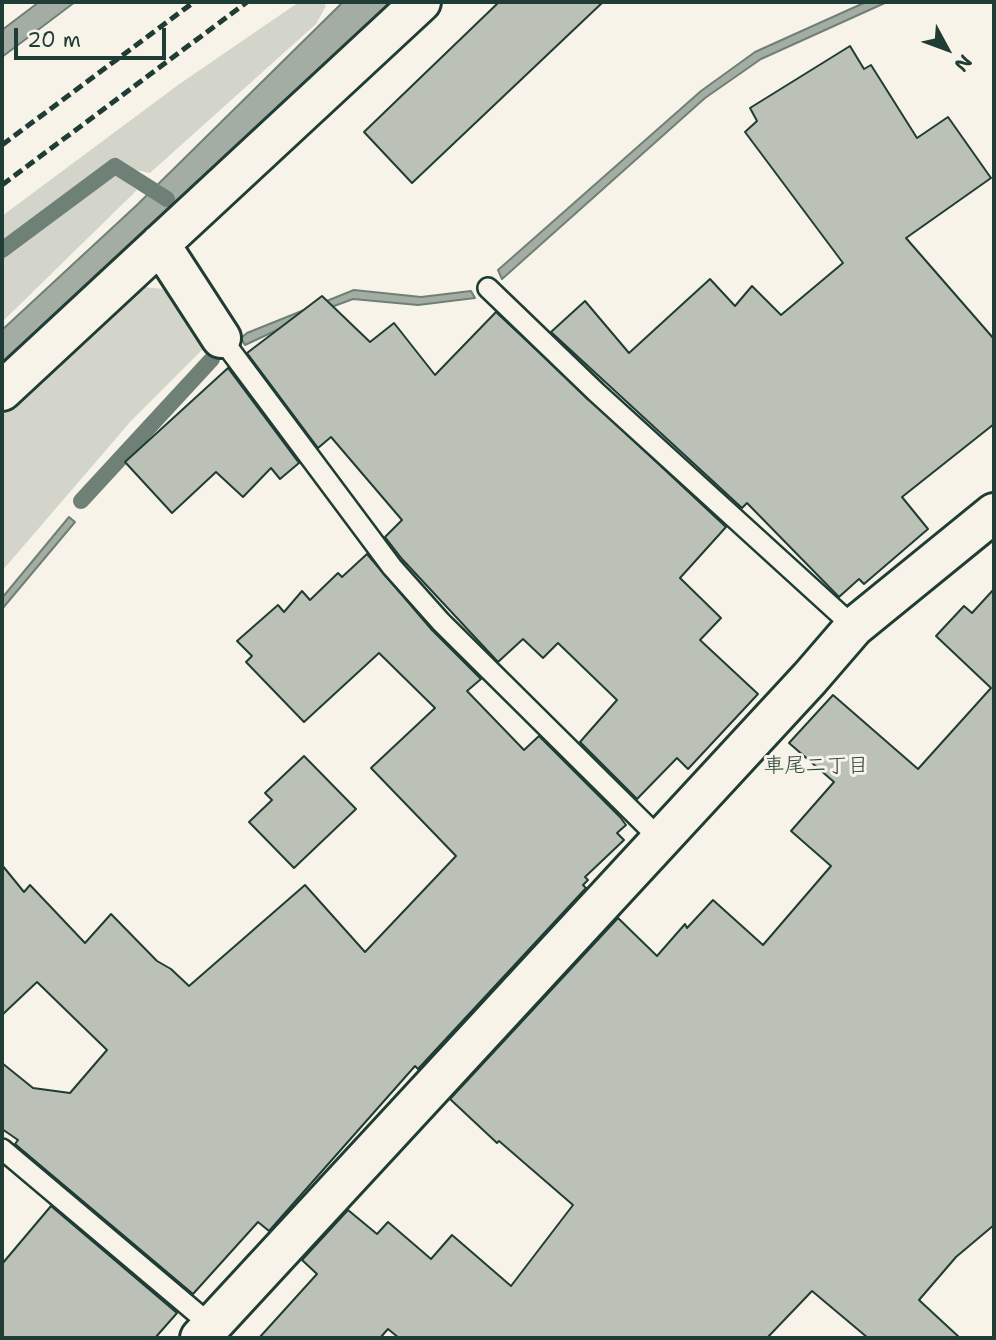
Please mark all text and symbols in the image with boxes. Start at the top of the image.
scale bar [18,14,170,58]
north arrow [912,14,982,84]
text: 20 m [27,26,81,54]
text: N [949,49,978,77]
district label: 車尾二丁目 [764,754,868,780]

